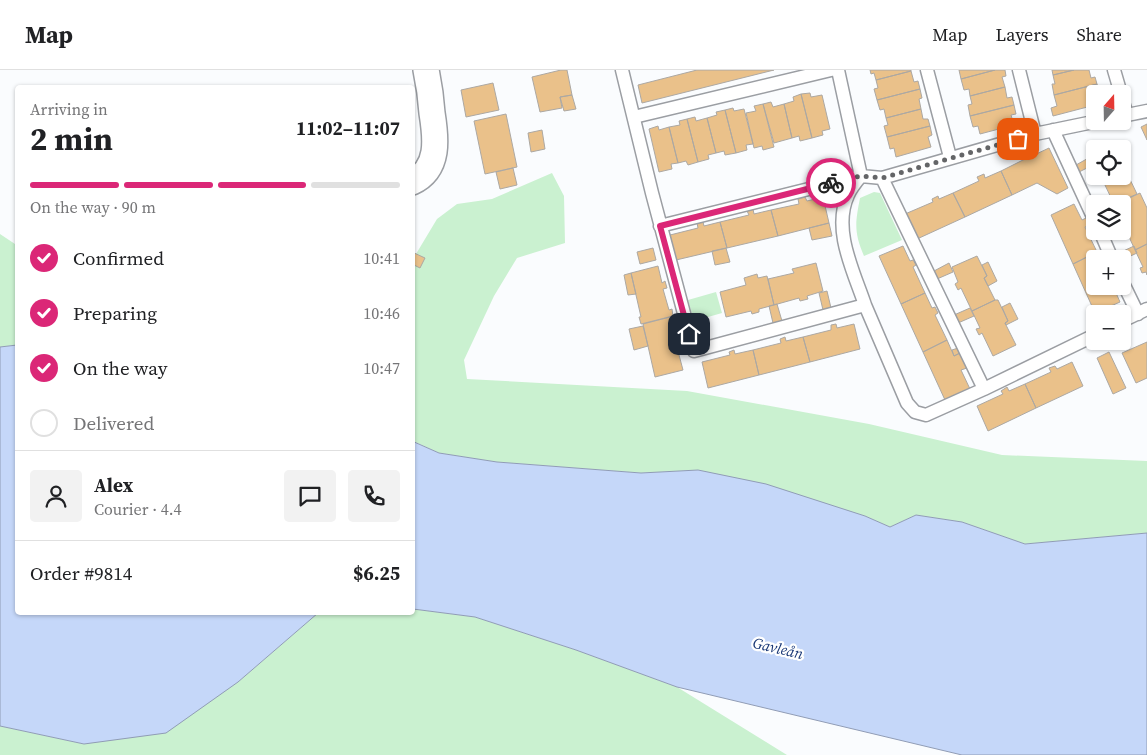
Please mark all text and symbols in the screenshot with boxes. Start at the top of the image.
text: Map [25,18,73,51]
text: Map [932,22,967,47]
text: Layers [995,22,1048,47]
text: Share [1076,22,1122,47]
north arrow [1086,85,1131,130]
map controls [1086,85,1131,350]
text: Arriving in [30,98,108,120]
text: 11:02–11:07 [296,115,400,141]
text: 2 min [30,117,113,161]
pin [997,118,1039,160]
icon: bag [1004,125,1032,153]
button: locate [1086,140,1131,185]
courier [806,158,856,208]
icon: bike [817,169,845,197]
button: layers [1086,195,1131,240]
text: On the way · 90 m [30,196,156,218]
icon: check [30,244,58,272]
text: Confirmed [73,245,164,271]
text: 10:41 [363,247,400,269]
button: + [1086,250,1131,295]
icon: check [30,299,58,327]
text: Preparing [73,300,157,326]
text: 10:46 [363,302,400,324]
button: − [1086,305,1131,350]
pin [668,313,710,355]
icon: home [675,320,703,348]
icon: check [30,354,58,382]
text: On the way [73,355,168,381]
text: 10:47 [363,357,400,379]
text: Delivered [73,410,154,436]
button: person [30,470,82,522]
button: chat [284,470,336,522]
button: phone [348,470,400,522]
text: Alex [94,472,133,498]
text: Courier · 4.4 [94,498,182,520]
text: Order #9814 [30,560,132,586]
text: $6.25 [353,560,400,586]
water label: Gavleån [751,632,806,664]

